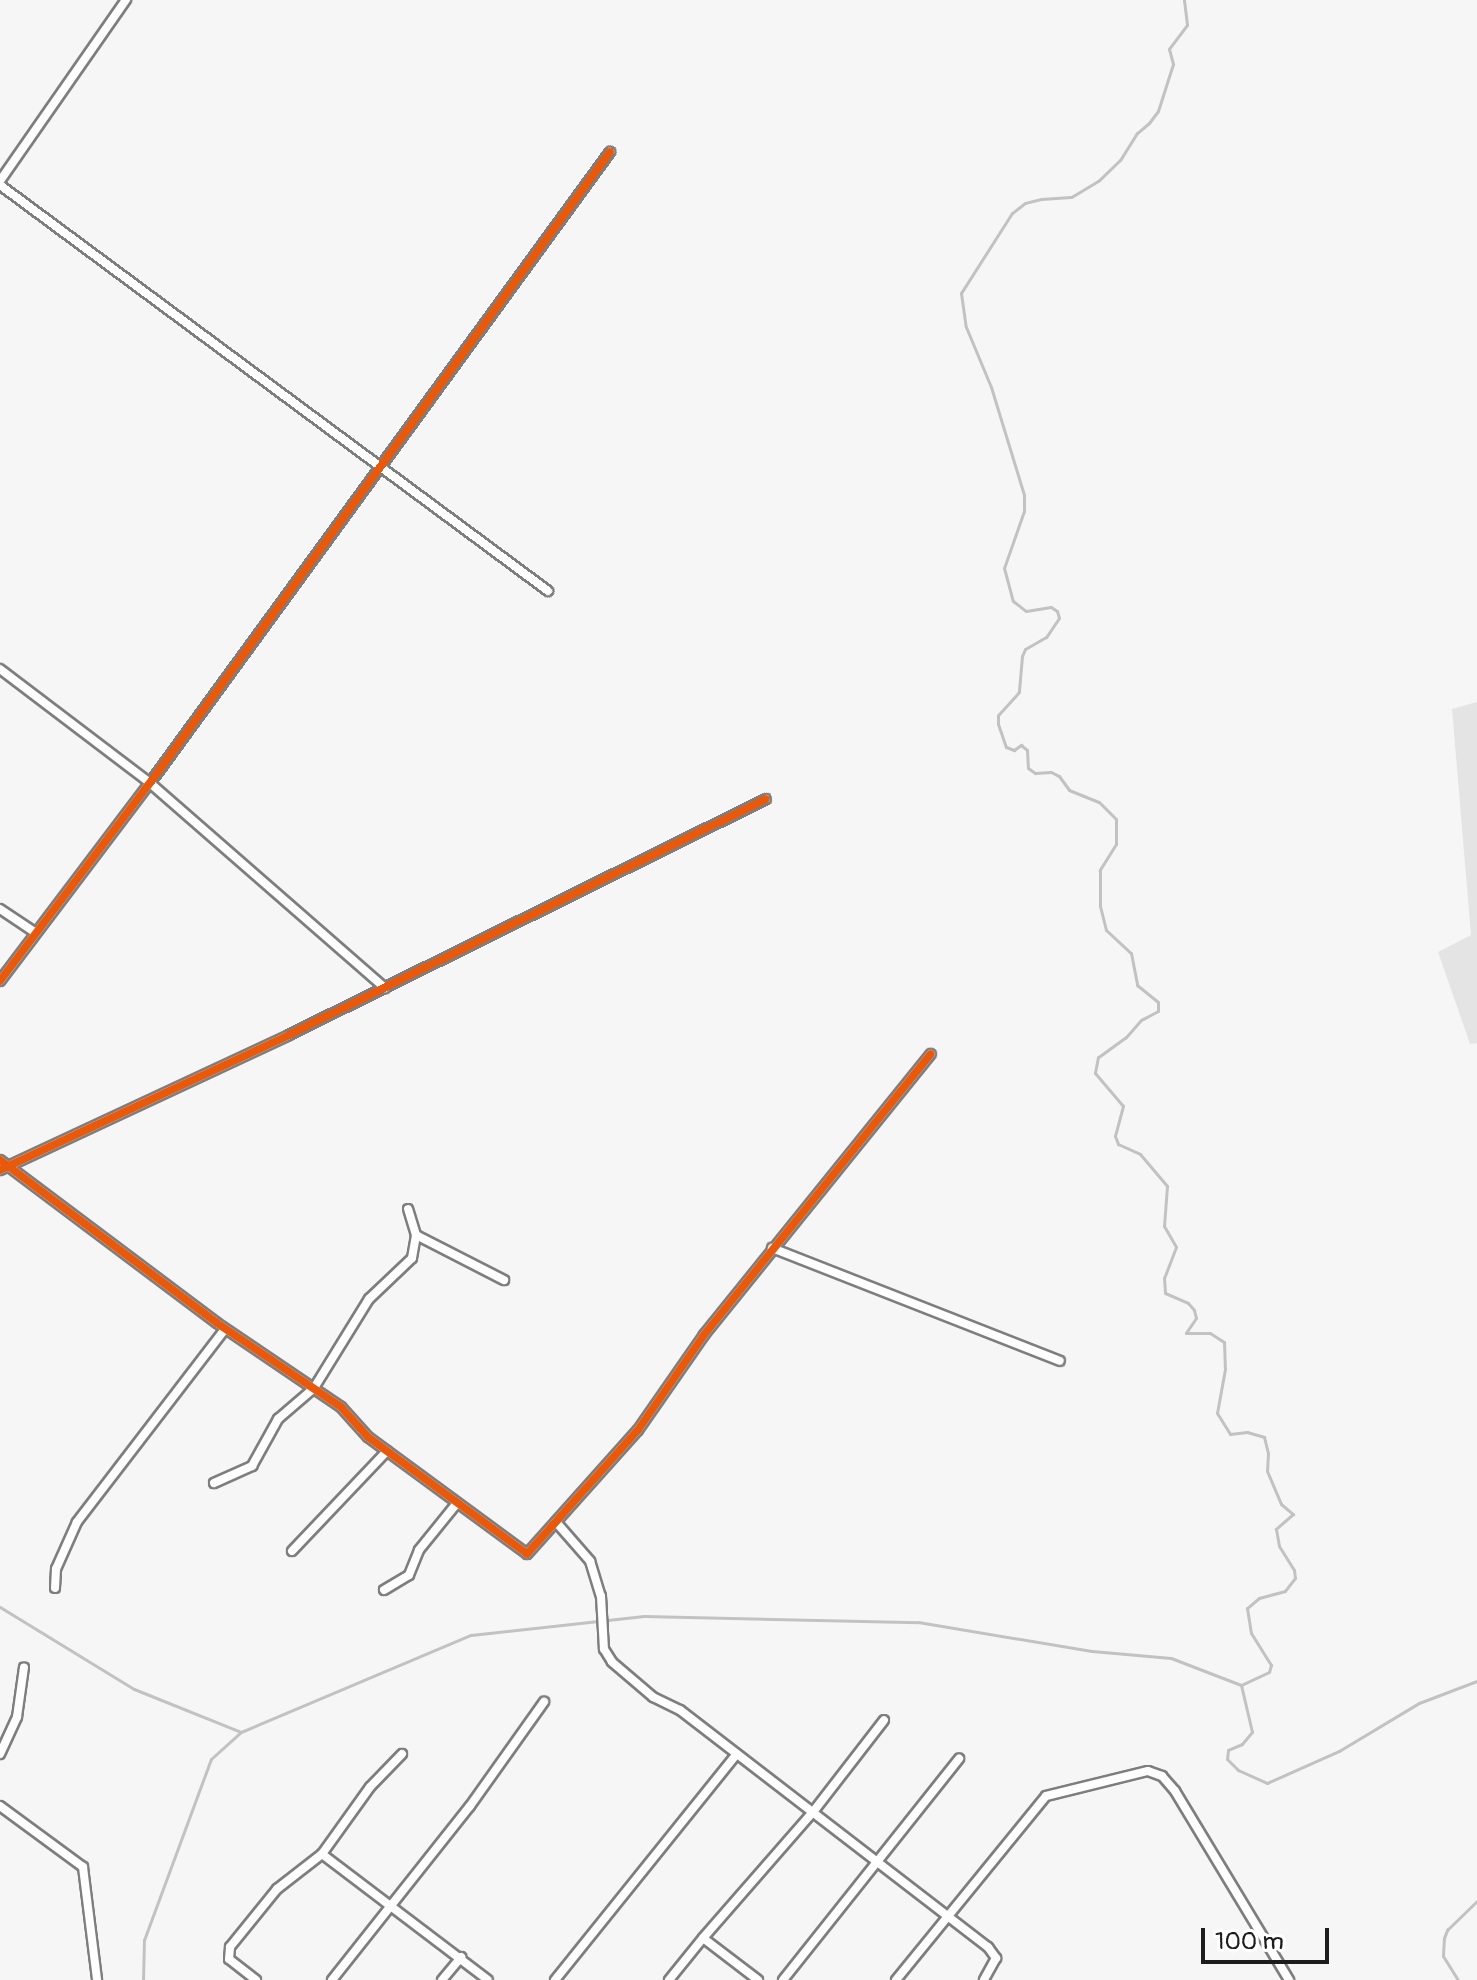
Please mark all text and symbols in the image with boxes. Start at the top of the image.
scale bar [1205,1912,1333,1962]
text: 100 m [1215,1927,1284,1956]

